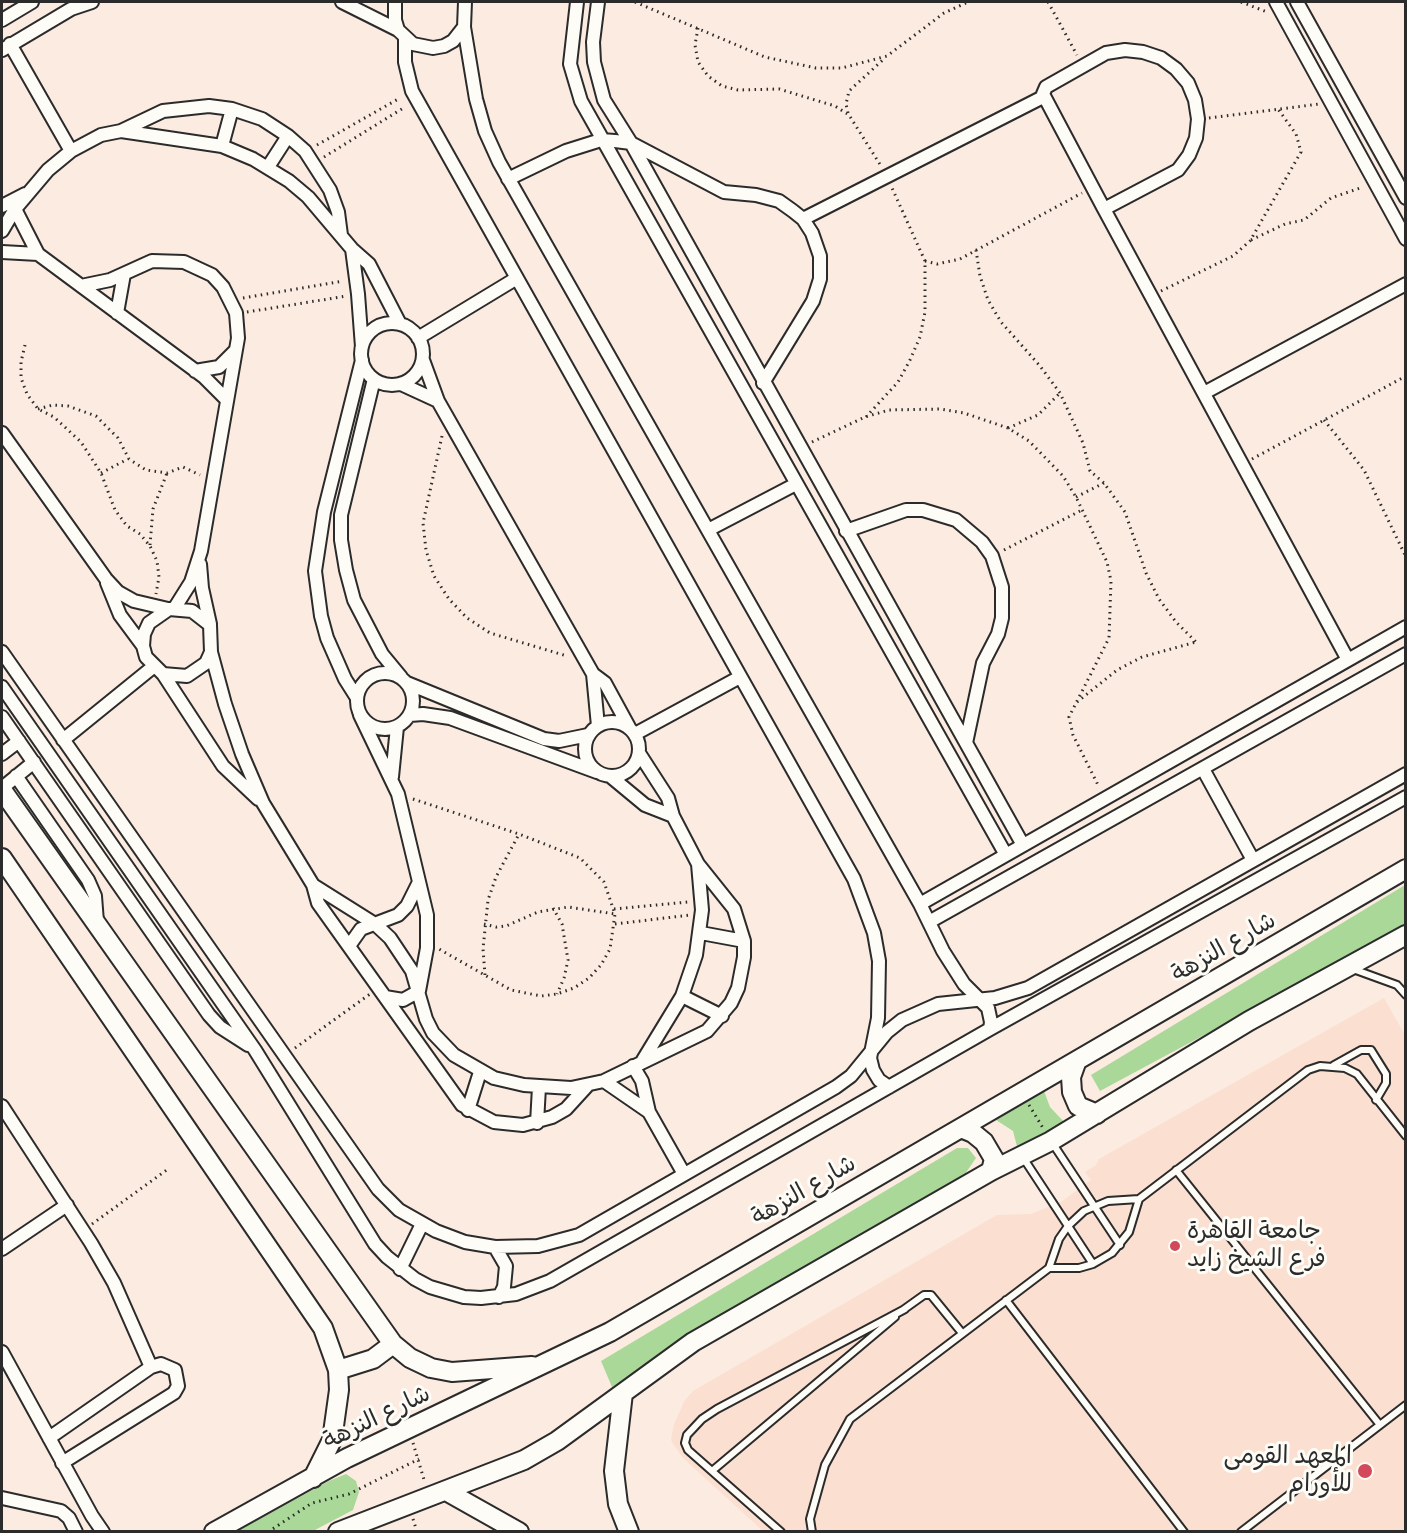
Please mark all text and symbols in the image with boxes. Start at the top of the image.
street label: شارع النزهة [1167,907,1281,989]
street label: شارع النزهة [747,1150,861,1232]
place label: جامعة القاهرة فرع الشيخ زايد [1187,1218,1326,1274]
marker: جامعة القاهرة فرع الشيخ زايد [1168,1239,1182,1253]
street label: شارع النزهة [319,1380,435,1456]
place label: المعهد القومى للأورام [1223,1443,1352,1499]
marker: المعهد القومى للأورام [1356,1462,1374,1480]

